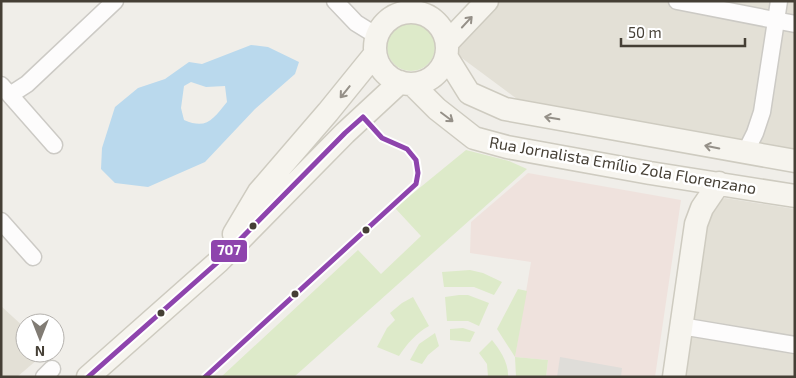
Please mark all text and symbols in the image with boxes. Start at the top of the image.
scale bar [621,15,745,47]
one-way arrow [461,16,473,29]
text: 50 m [628,23,662,41]
one-way arrow [339,85,350,98]
one-way arrow [440,112,454,122]
one-way arrow [545,112,561,122]
street label: Rua Jornalista Emílio Zola Florenzano [488,132,758,197]
one-way arrow [705,142,721,151]
unlabelled marker [248,221,258,231]
unlabelled marker [361,225,371,235]
line badge: 707 [210,239,248,263]
text: 707 [217,241,241,258]
unlabelled marker [290,289,300,299]
unlabelled marker [156,308,166,318]
north arrow [15,313,65,363]
text: N [35,343,45,360]

